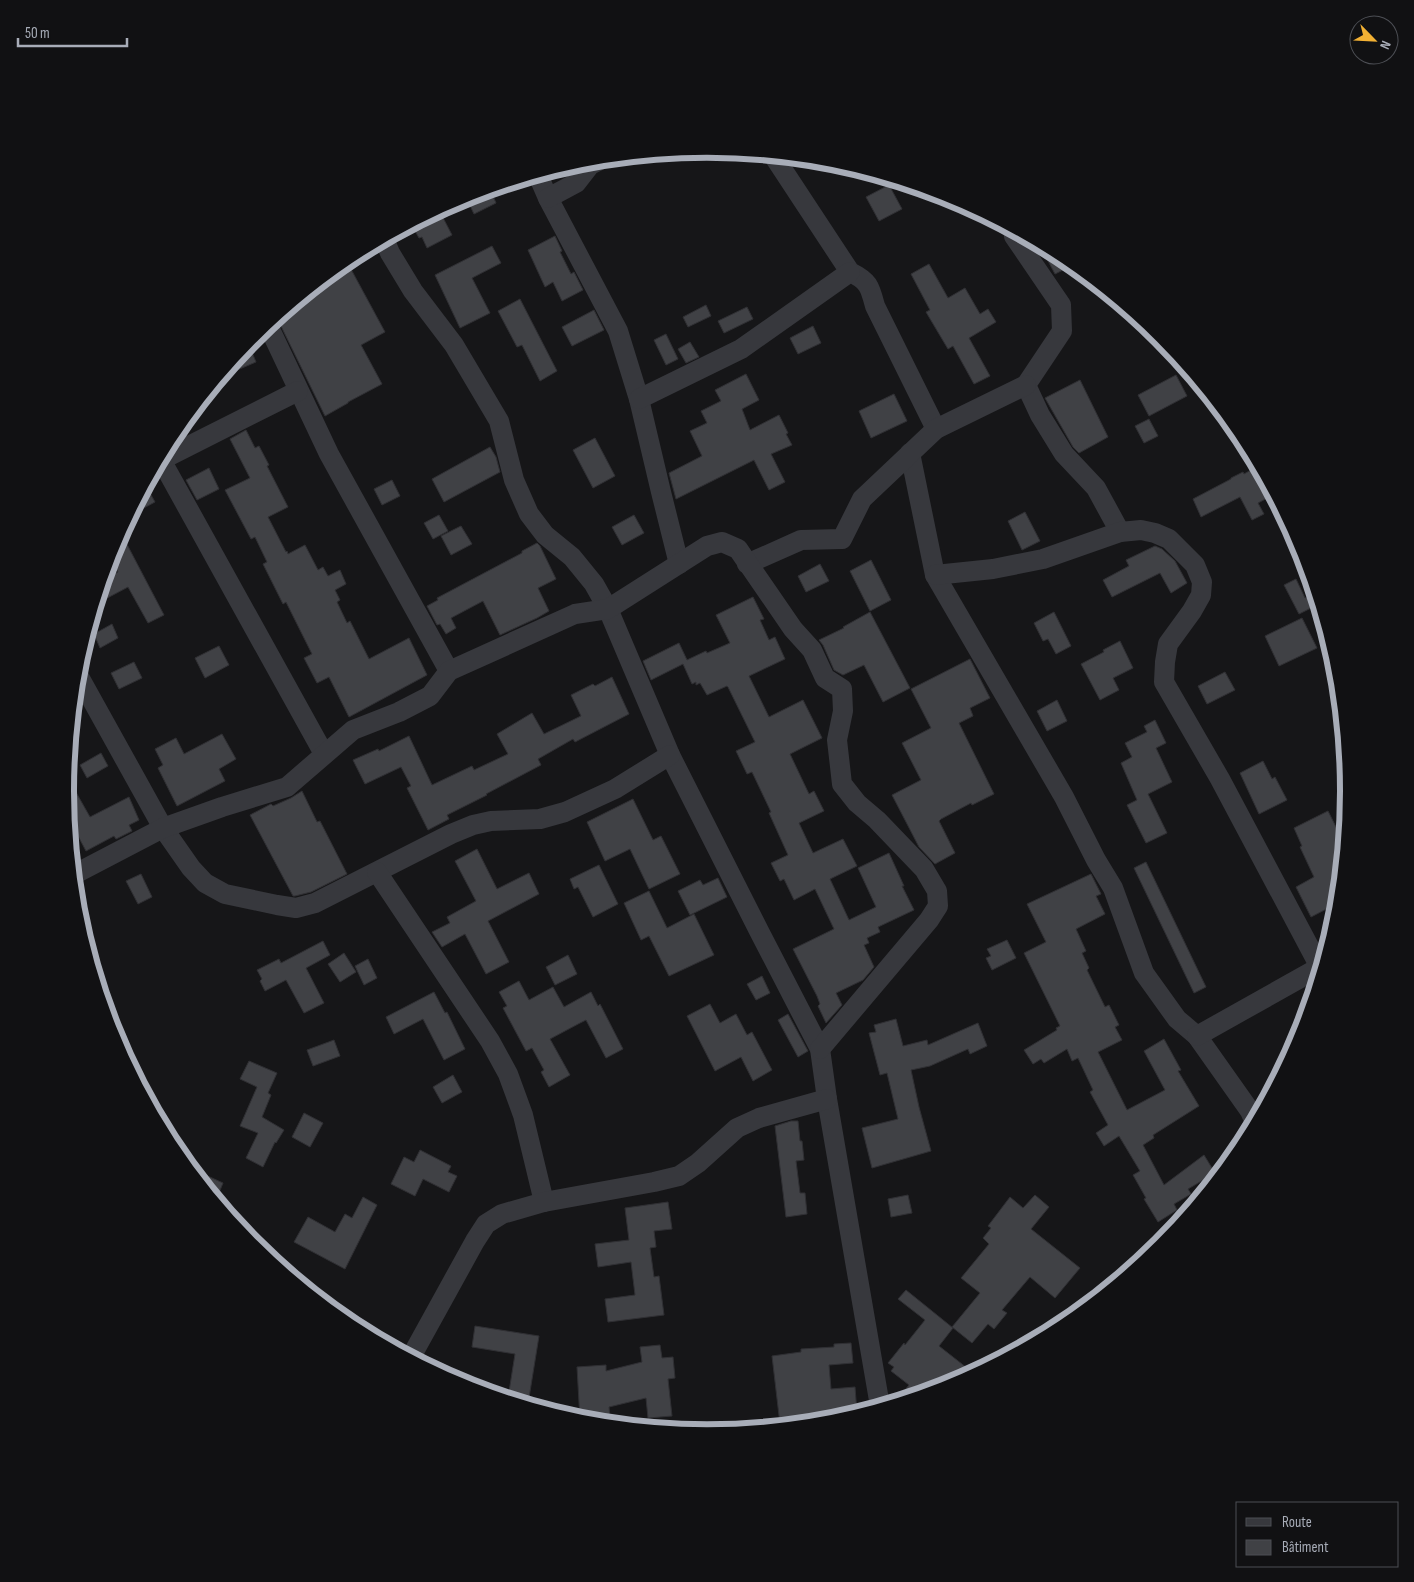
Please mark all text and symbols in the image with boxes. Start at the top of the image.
scale bar [18,15,126,47]
north arrow [1349,15,1399,65]
text: 50 m [25,24,50,43]
text: N [1376,38,1395,52]
legend [1236,1502,1399,1567]
text: Route [1282,1513,1312,1532]
text: Bâtiment [1282,1538,1329,1557]

